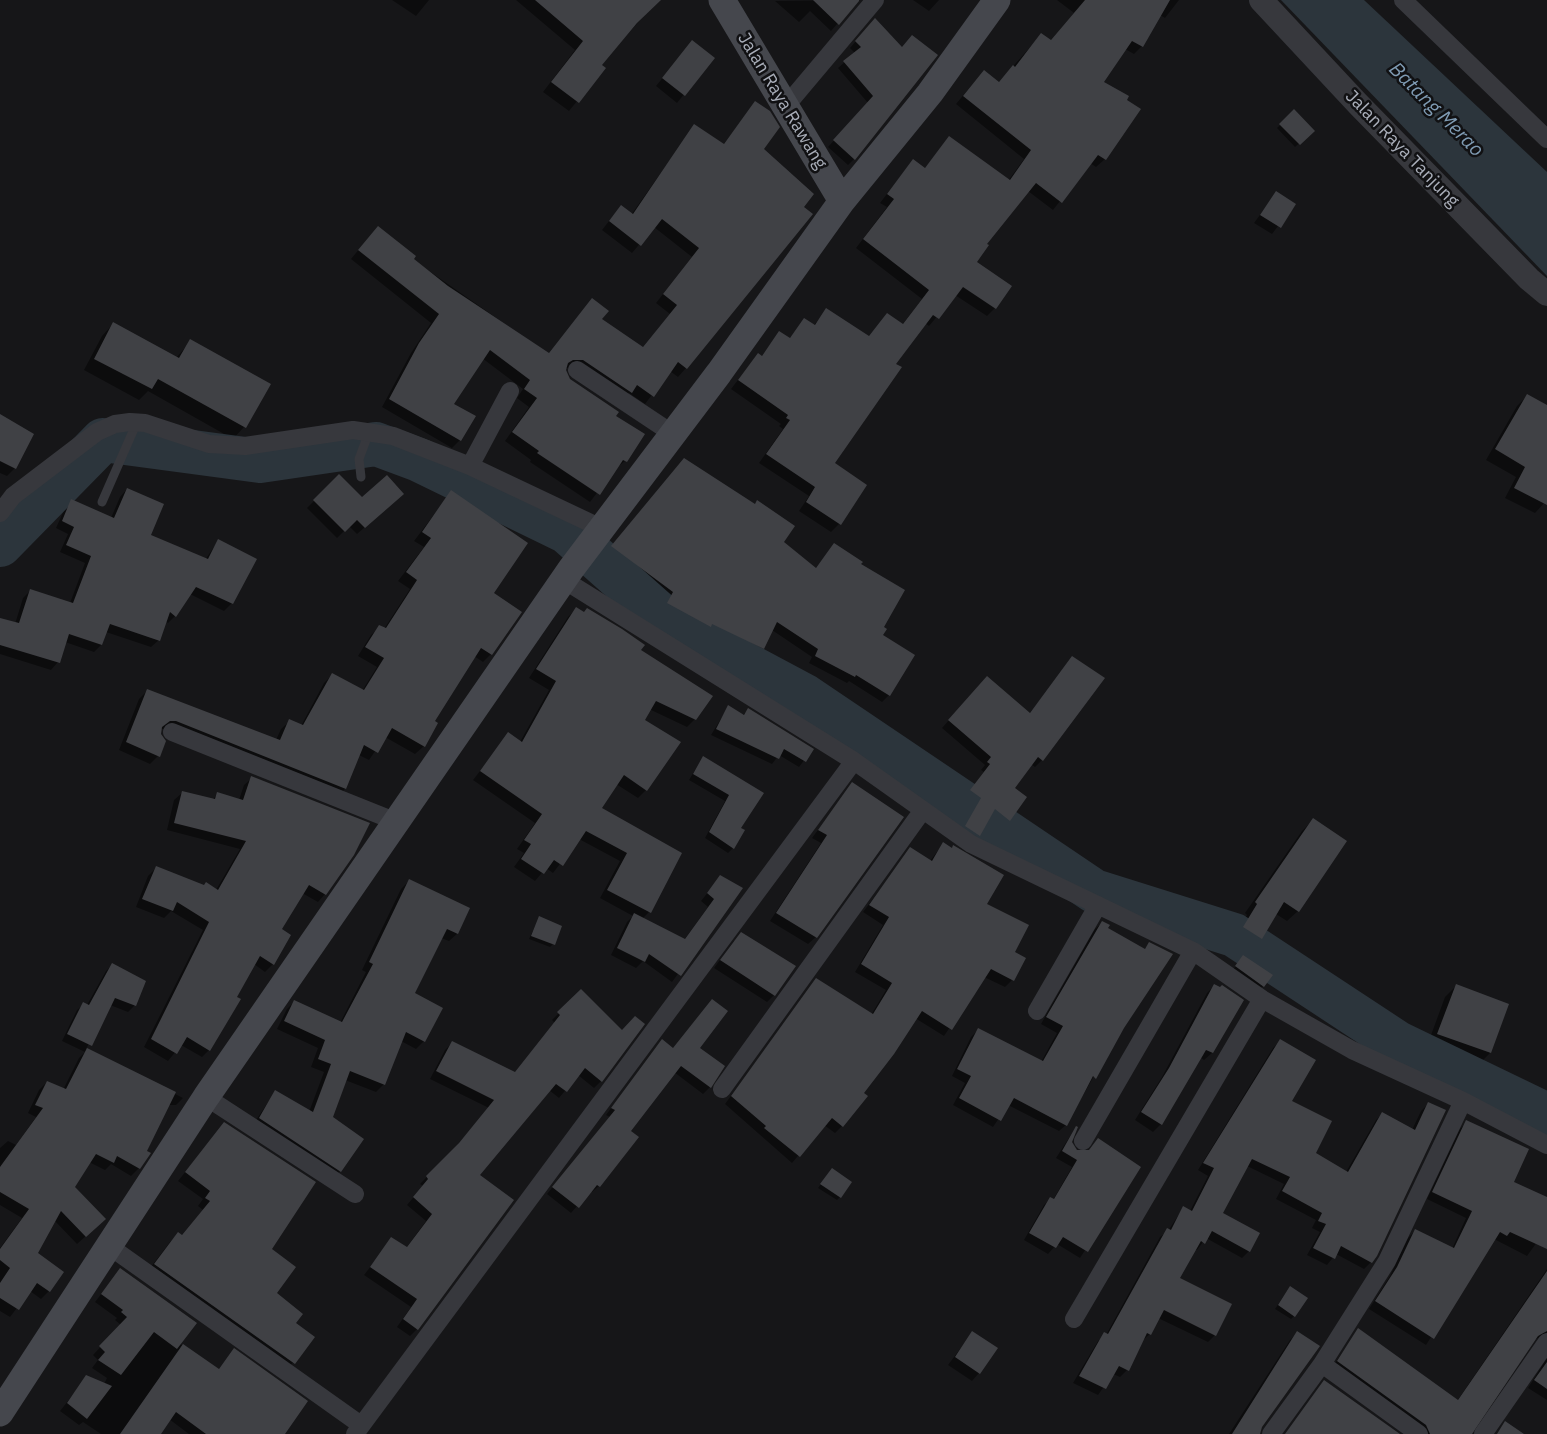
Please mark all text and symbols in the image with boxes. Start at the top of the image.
street label: Jalan Raya Rawang [733,29,831,173]
water label: Batang Merao [1384,58,1488,162]
street label: Jalan Raya Tanjung [1341,86,1463,212]

